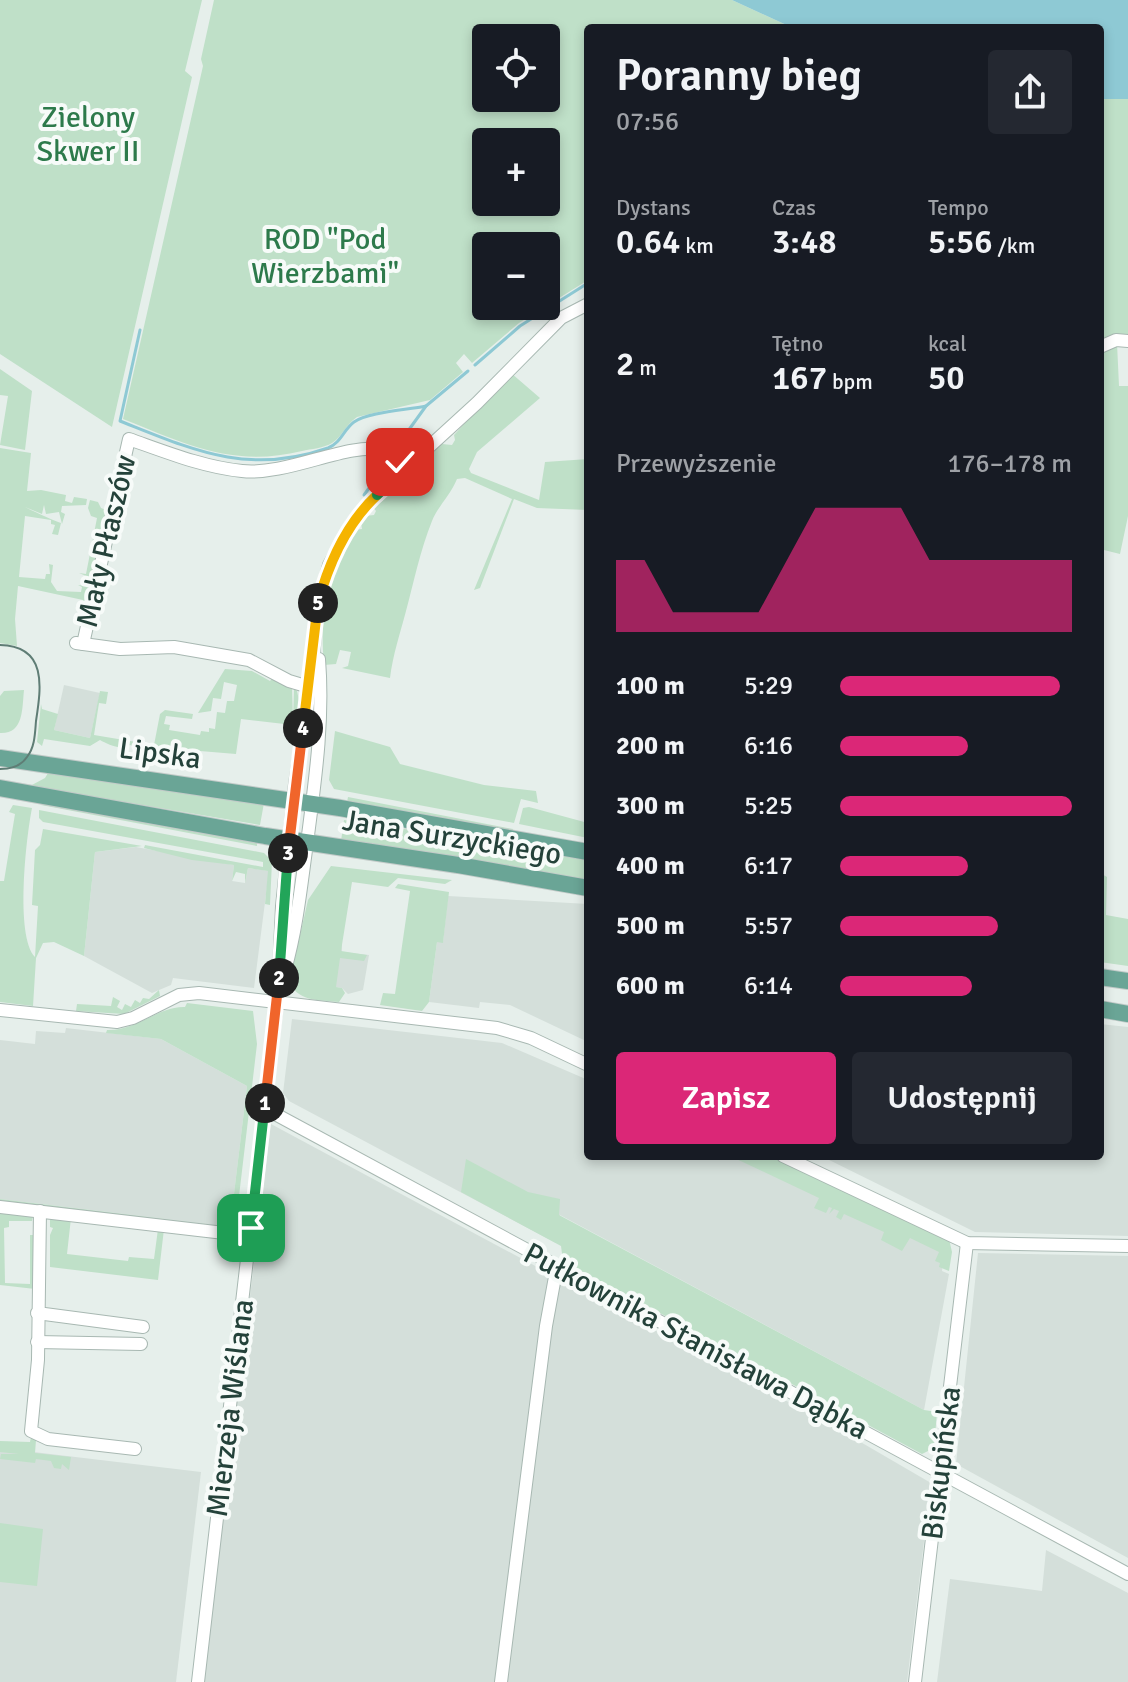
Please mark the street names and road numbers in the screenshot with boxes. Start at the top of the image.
street label: Mały Płaszów [69,451,144,631]
street label: Lipska [116,729,203,778]
street label: Jana Surzyckiego [340,802,564,873]
street label: Pułkownika Stanisława Dąbka [517,1235,874,1448]
street label: Mierzeja Wiślana [199,1297,262,1519]
street label: Biskupińska [914,1384,969,1542]

